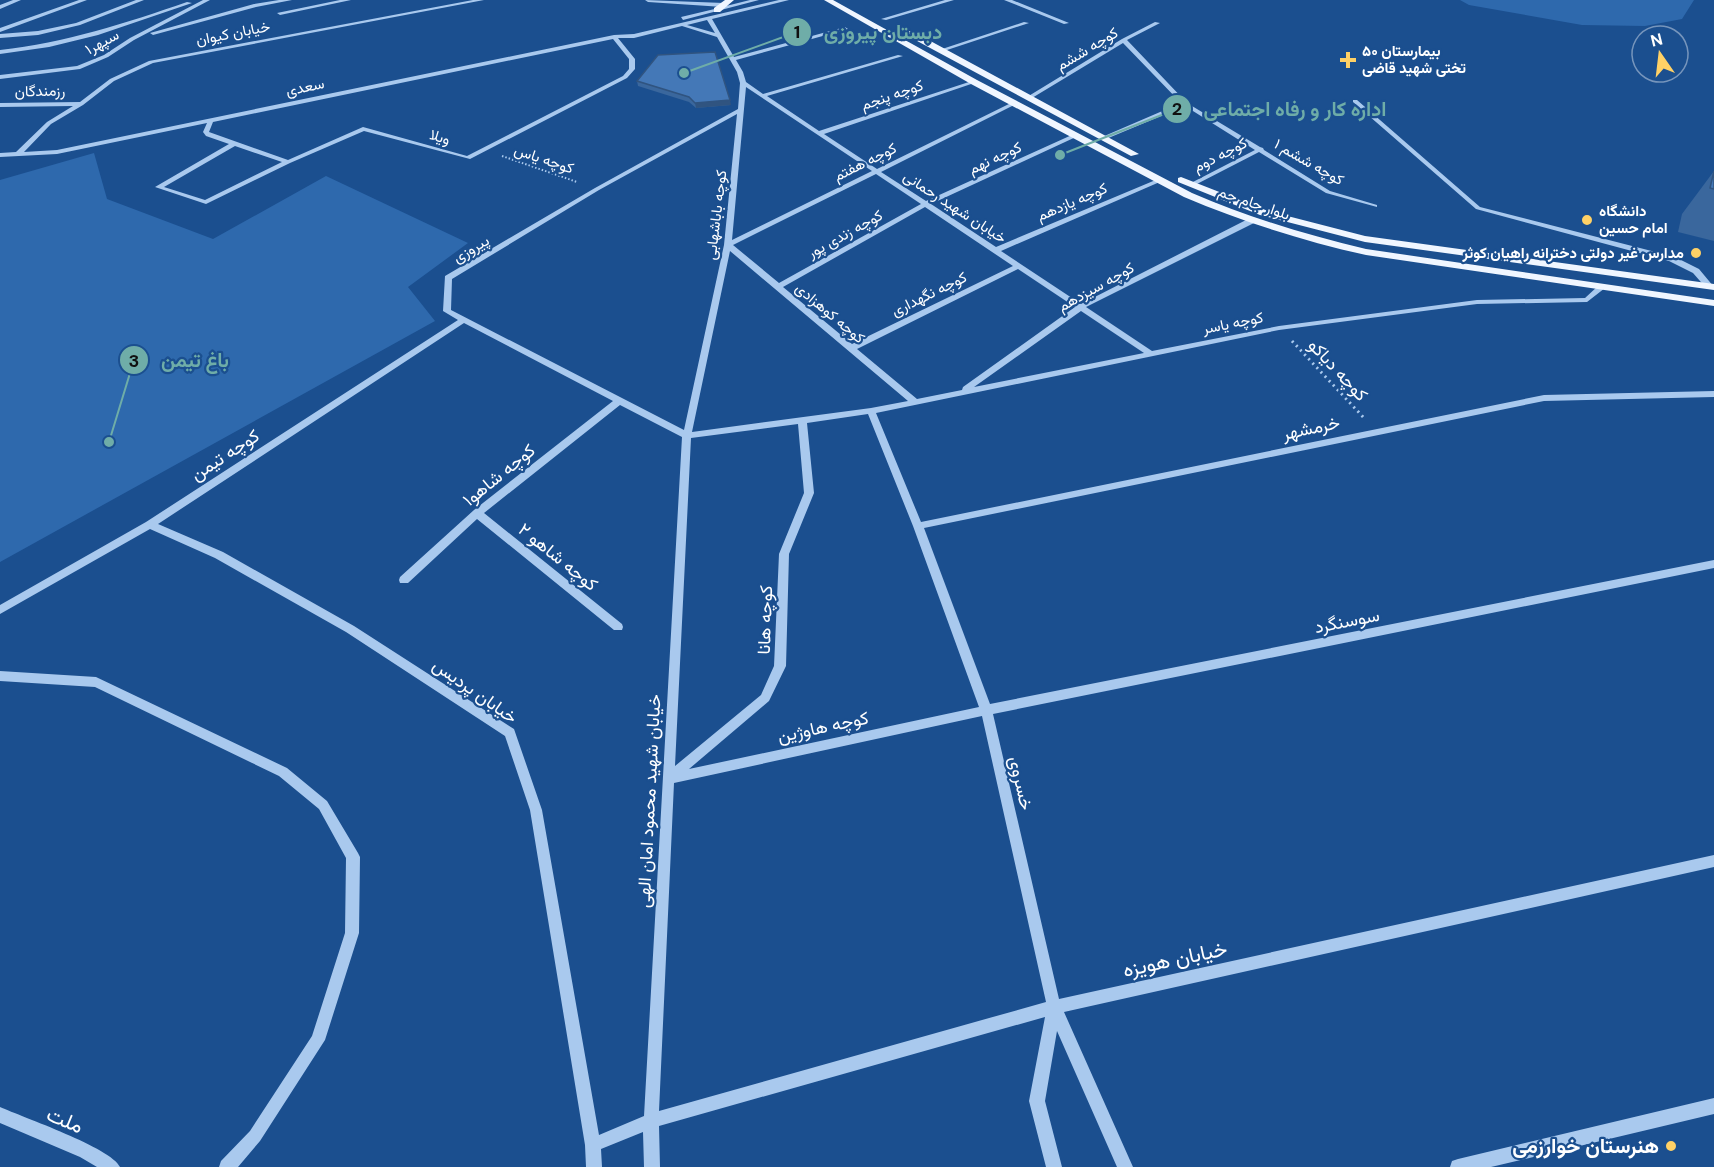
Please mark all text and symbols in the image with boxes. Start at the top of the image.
callout: دبستان پیروزی [782,13,954,51]
street label: خیابان کیوان [194,16,272,50]
text: دبستان پیروزی [824,19,942,46]
text: 1 [794,20,800,44]
street label: کوچه ششم [1052,22,1122,75]
north arrow [1630,24,1690,84]
street label: سپهر۱ [82,25,123,59]
text: N [1648,28,1665,52]
place label: بیمارستان ۵۰ تختی شهید قاضی [1362,41,1466,78]
marker: بیمارستان ۵۰ تختی شهید قاضی [1339,51,1357,69]
street label: سعدی [284,73,326,101]
street label: کوچه پنجم [858,75,926,115]
street label: رزمندگان [15,81,65,101]
callout: اداره کار و رفاه اجتماعی [1162,90,1399,128]
text: اداره کار و رفاه اجتماعی [1204,96,1386,122]
text: 2 [1172,97,1182,121]
street label: ویلا [427,124,453,150]
street label: کوچه دوم [1190,133,1251,177]
street label: کوچه ششم ۱ [1270,134,1348,190]
street label: کوچه نهم [965,137,1025,179]
street label: کوچه هفتم [830,138,900,186]
street label: کوچه یاس [512,140,577,179]
street label: خیابان شهید رحمانی [900,166,1010,248]
street label: کوچه باباشهابی [701,168,731,261]
street label: کوچه یازدهم [1034,178,1111,226]
street label: بلوار جام جم [1215,181,1293,225]
place label: دانشگاه امام حسین [1599,201,1668,238]
street label: کوچه زندی پور [803,205,887,263]
marker: دانشگاه امام حسین [1580,213,1594,227]
street label: پیروزی [449,230,493,268]
place label: مدارس غیر دولتی دخترانه راهیان کوثر [1461,243,1684,263]
marker: مدارس غیر دولتی دخترانه راهیان کوثر [1689,246,1703,260]
street label: کوچه سیزدهم [1054,258,1138,316]
street label: کوچه نگهداری [888,267,970,321]
street label: کوچه کوهزادی [791,278,869,348]
street label: کوچه یاسر [1200,307,1265,339]
street label: کوچه دیاکو [1303,334,1373,406]
callout: باغ تیمن [119,341,240,379]
text: باغ تیمن [161,347,229,374]
text: 3 [129,349,139,373]
street label: خرمشهر [1279,410,1342,446]
street label: کوچه تیمن [186,424,264,486]
street label: کوچه شاهو۱ [458,438,540,512]
street label: کوچه شاهو ۲ [513,518,603,596]
street label: کوچه هانا [752,585,778,655]
street label: سوسنگرد [1312,603,1382,639]
street label: خیابان پردیس [428,653,522,729]
street label: خیابان شهید محمود امان الهی [631,693,667,909]
street label: کوچه هاوژین [775,706,871,748]
street label: خسروی [1003,754,1039,812]
street label: خیابان هویزه [1120,934,1230,984]
street label: ملت [42,1100,88,1140]
place label: هنرستان خوارزمی [1512,1132,1659,1160]
marker: هنرستان خوارزمی [1664,1139,1678,1153]

